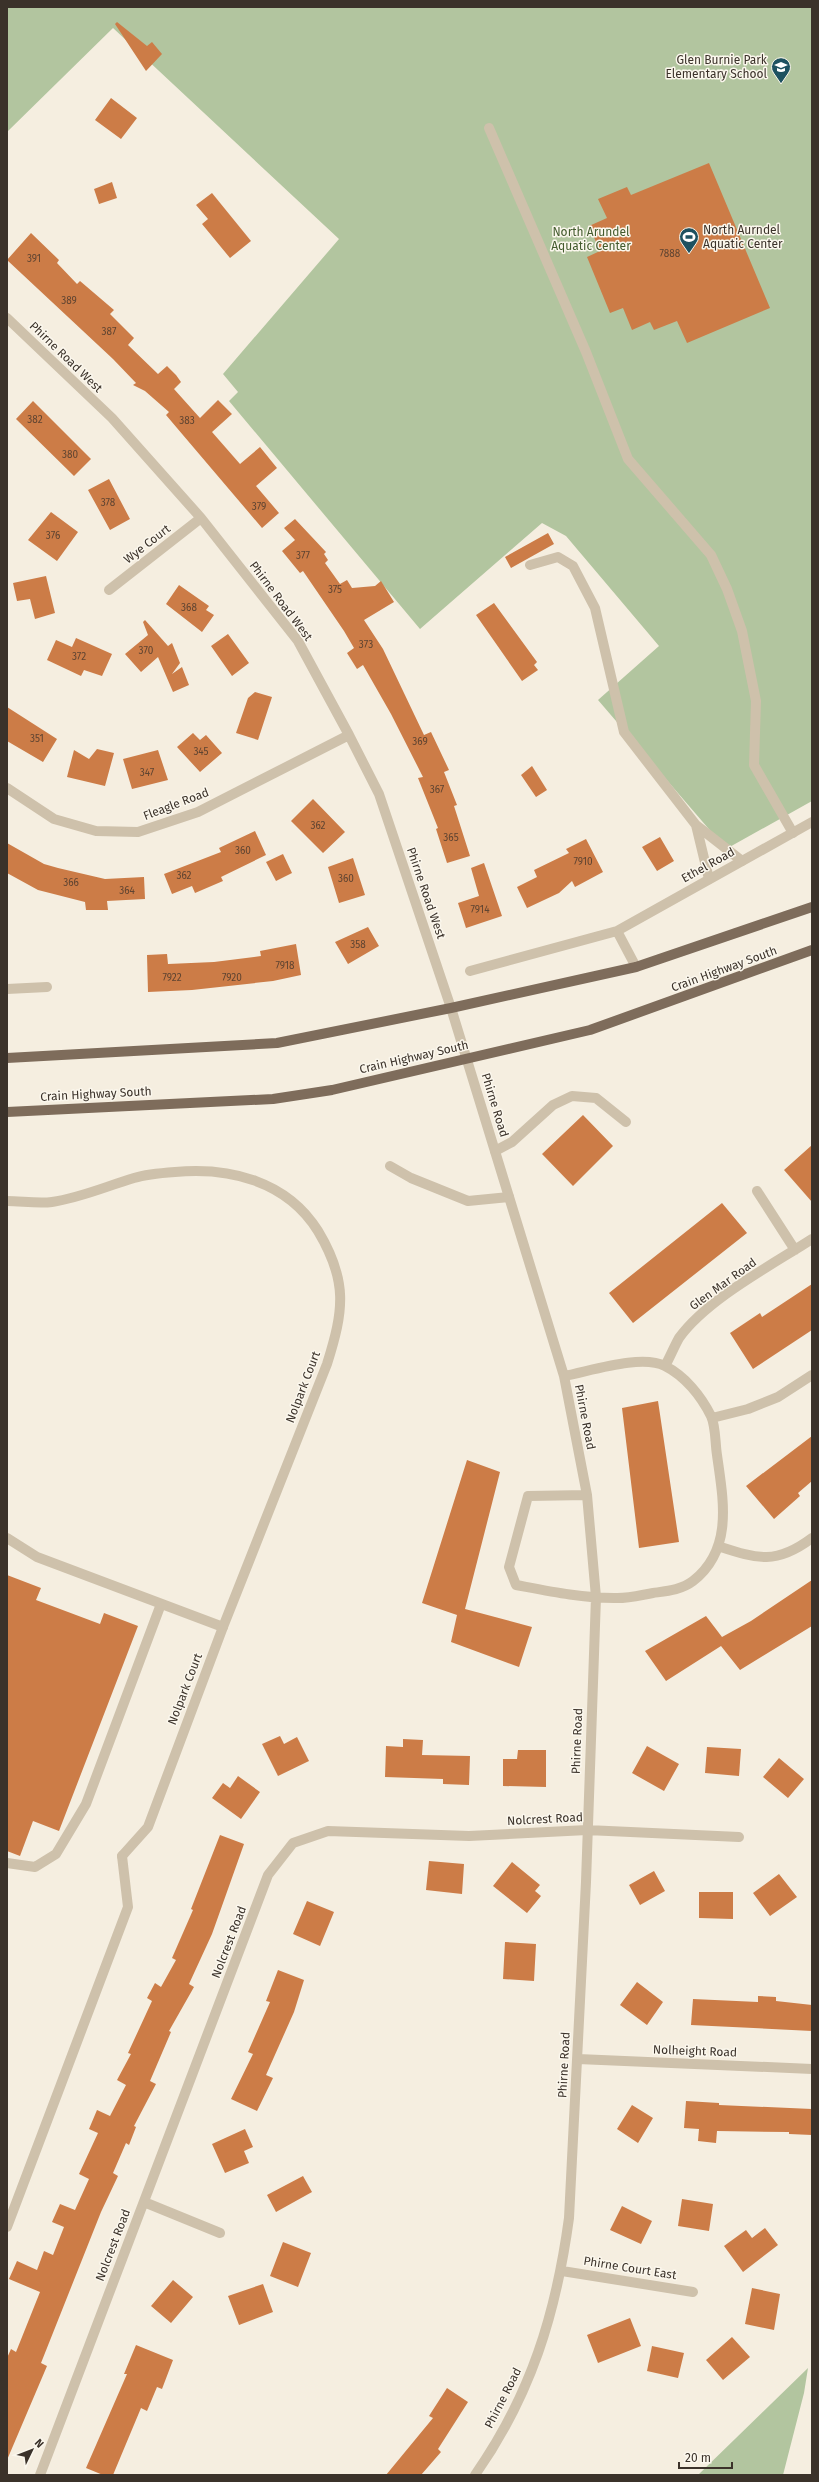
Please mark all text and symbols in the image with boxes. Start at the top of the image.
place label: Glen Burnie Park Elementary School [665,53,768,81]
school or university icon: Glen Burnie Park Elementary School [770,56,792,84]
place label: North Aurndel Aquatic Center [703,223,783,251]
park label: North Arundel Aquatic Center [551,225,631,253]
sports icon: North Aurndel Aquatic Center [678,226,700,254]
house number: 7888 [660,248,681,260]
house number: 391 [27,253,41,265]
house number: 389 [61,295,77,307]
street label: Phirne Road West [27,319,106,396]
house number: 387 [102,326,117,338]
house number: 382 [27,414,43,426]
house number: 383 [179,415,195,427]
house number: 380 [62,449,78,461]
house number: 378 [101,497,116,509]
house number: 379 [252,501,266,513]
street label: Wye Court [121,521,173,566]
house number: 376 [46,530,60,542]
house number: 377 [296,550,310,562]
street label: Phirne Road West [247,559,316,644]
house number: 375 [328,584,342,596]
house number: 368 [181,602,197,614]
house number: 373 [359,639,373,651]
house number: 370 [139,645,154,657]
house number: 372 [72,651,86,663]
house number: 351 [30,733,44,745]
house number: 369 [412,736,428,748]
house number: 345 [193,746,209,758]
house number: 347 [140,767,155,779]
house number: 367 [430,784,445,796]
street label: Fleagle Road [141,785,211,823]
house number: 362 [310,820,326,832]
house number: 365 [443,832,459,844]
house number: 360 [235,845,251,857]
street label: Phirne Road West [404,845,448,941]
street label: Ethel Road [679,845,737,885]
house number: 7910 [573,856,593,868]
house number: 362 [176,870,192,882]
house number: 360 [338,873,354,885]
house number: 366 [63,877,79,889]
house number: 364 [119,885,135,897]
house number: 7914 [471,904,490,916]
house number: 358 [350,939,366,951]
street label: Crain Highway South [669,943,779,995]
house number: 7918 [275,960,295,972]
house number: 7922 [162,972,182,984]
house number: 7920 [222,972,242,984]
street label: Crain Highway South [358,1038,470,1076]
street label: Phirne Road [479,1071,511,1139]
street label: Crain Highway South [40,1084,152,1104]
street label: Glen Mar Road [687,1255,759,1313]
street label: Nolpark Court [283,1349,323,1425]
street label: Phirne Road [572,1383,598,1451]
street label: Nolpark Court [165,1651,205,1727]
street label: Phirne Road [569,1708,585,1774]
street label: Nolcrest Road [507,1810,583,1828]
street label: Nolcrest Road [209,1904,249,1980]
street label: Phirne Road [555,2032,573,2098]
street label: Nolheight Road [653,2043,737,2059]
street label: Nolcrest Road [93,2207,133,2283]
street label: Phirne Court East [583,2254,678,2282]
street label: Phirne Road [482,2365,524,2431]
north arrow [12,2430,52,2470]
text: N [32,2436,46,2451]
scale bar [679,2444,732,2470]
text: 20 m [685,2451,711,2465]

